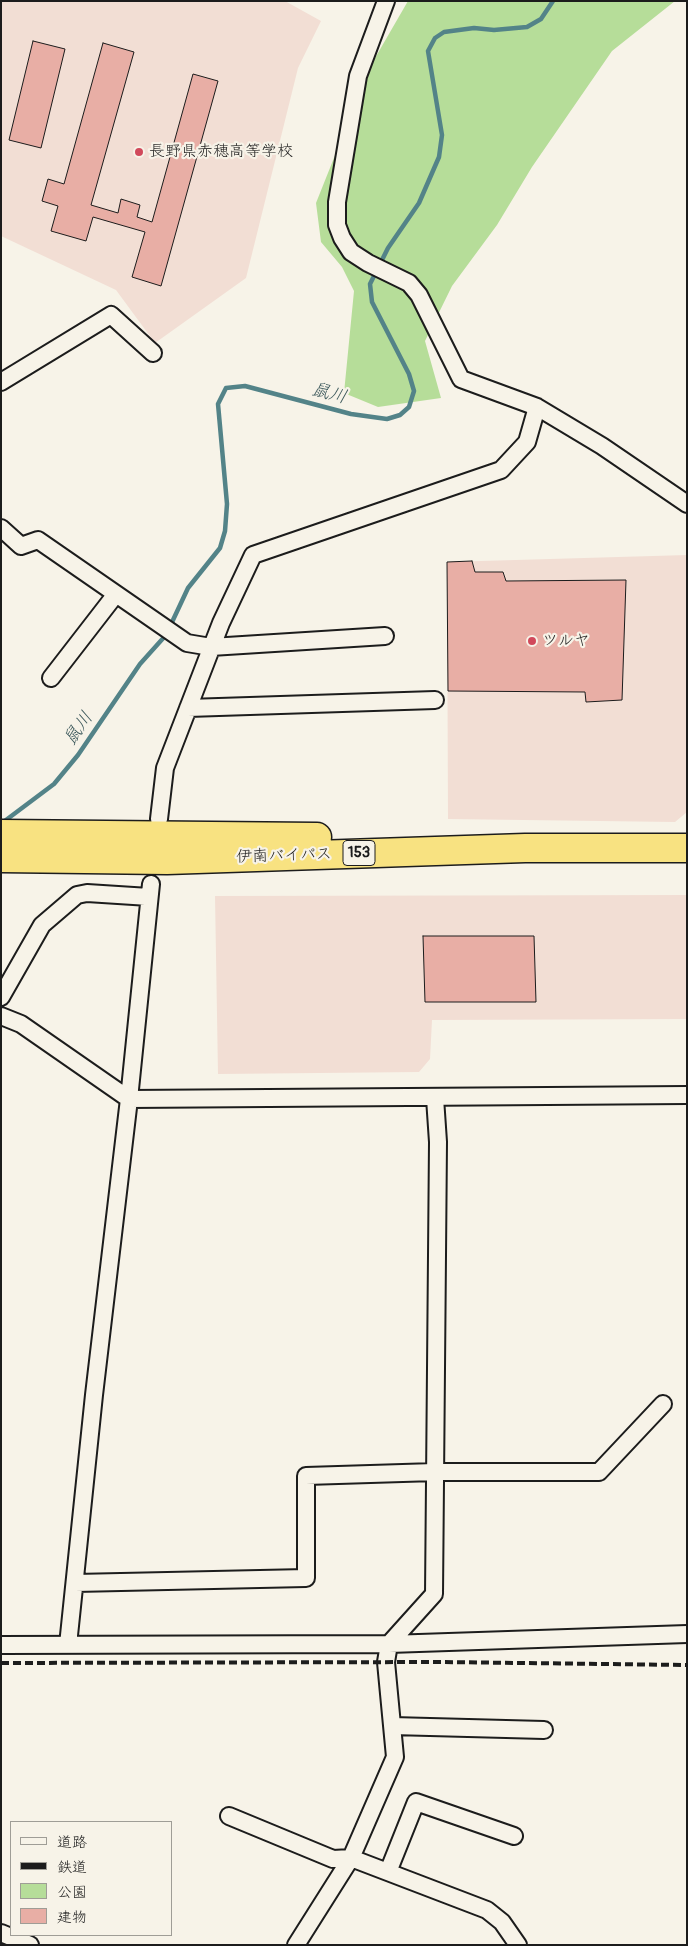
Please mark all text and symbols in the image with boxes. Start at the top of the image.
place label: 長野県赤穂高等学校 [149,142,293,162]
marker: 長野県赤穂高等学校 [133,146,145,158]
water label: 鼠川 [309,379,349,409]
place label: ツルヤ [542,631,590,651]
marker: ツルヤ [526,635,538,647]
water label: 鼠川 [60,708,98,750]
road number: 153 [343,840,375,866]
street label: 伊南バイパス [236,845,332,867]
legend [10,1821,172,1936]
text: 道路 [57,1833,87,1852]
text: 鉄道 [57,1858,87,1877]
text: 公園 [57,1883,87,1902]
text: 建物 [57,1908,87,1927]

